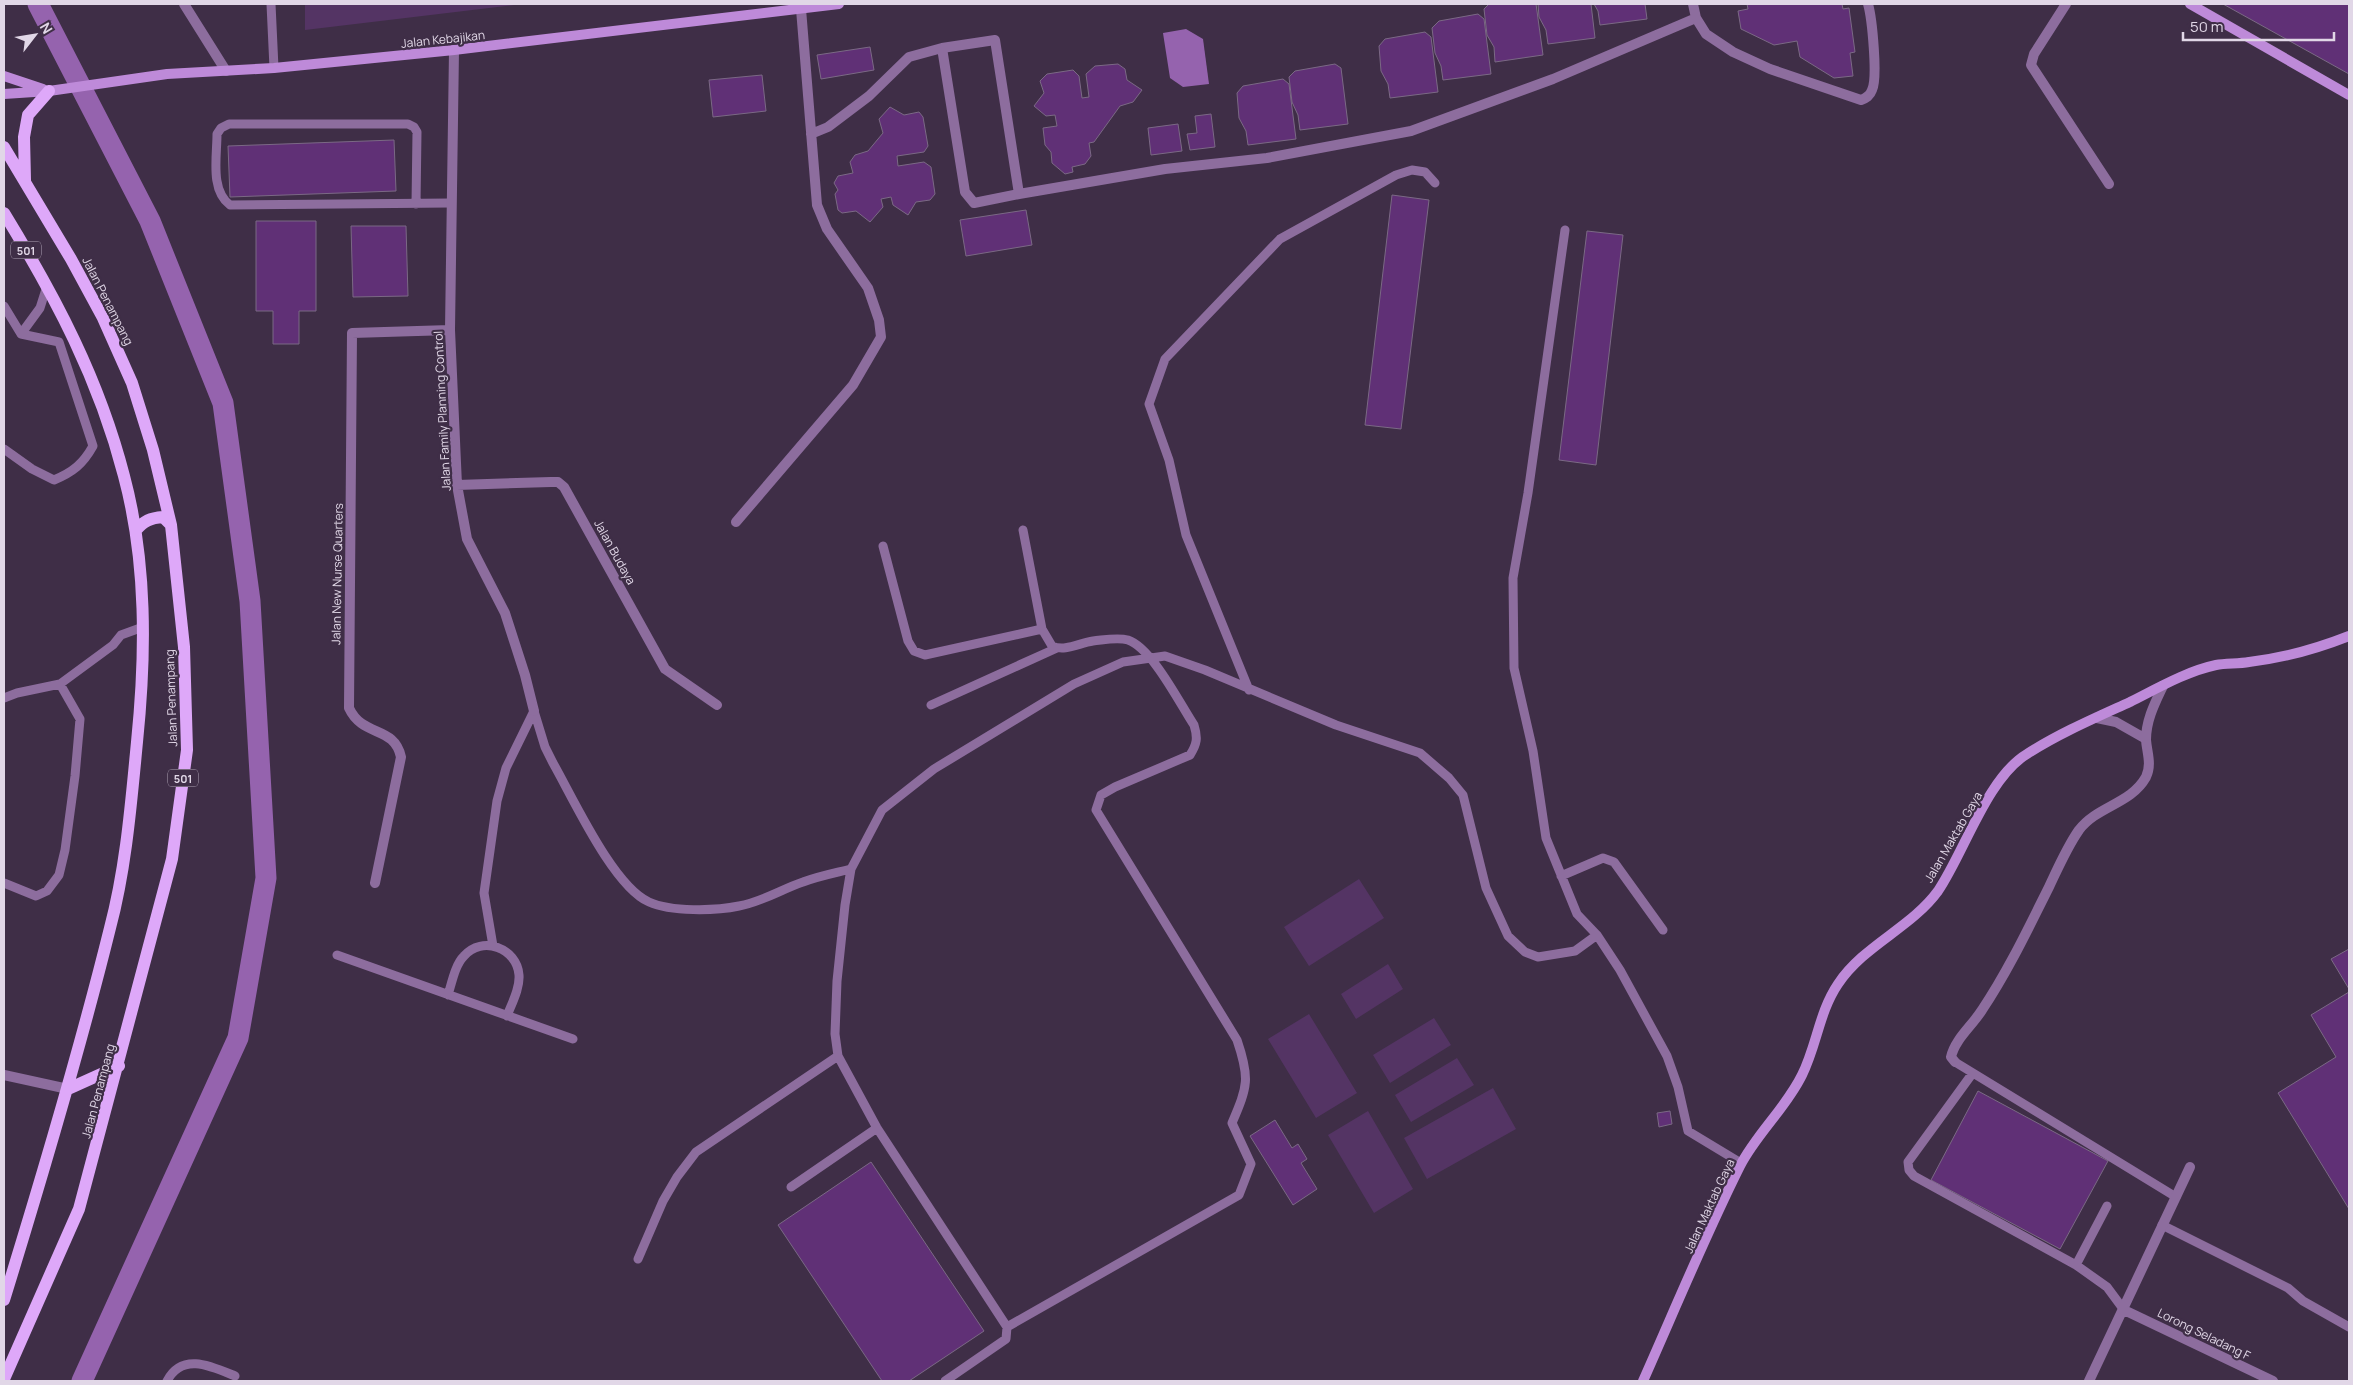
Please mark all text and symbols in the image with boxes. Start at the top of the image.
north arrow [10,10,60,60]
scale bar [2183,10,2334,42]
text: 50 m [2190,16,2224,37]
text: N [36,19,57,37]
street label: Jalan Kebajikan [400,26,486,52]
road number: 501 [11,242,41,258]
street label: Jalan Penampang [78,254,138,348]
street label: Jalan Family Planning Control [429,330,455,492]
street label: Jalan New Nurse Quarters [327,503,347,645]
street label: Jalan Budaya [590,516,640,588]
street label: Jalan Penampang [161,649,181,747]
road number: 501 [168,770,198,786]
street label: Jalan Maktab Gaya [1920,788,1986,886]
street label: Jalan Penampang [77,1042,119,1140]
street label: Jalan Maktab Gaya [1680,1156,1738,1256]
street label: Lorong Seladang F [2155,1304,2253,1364]

